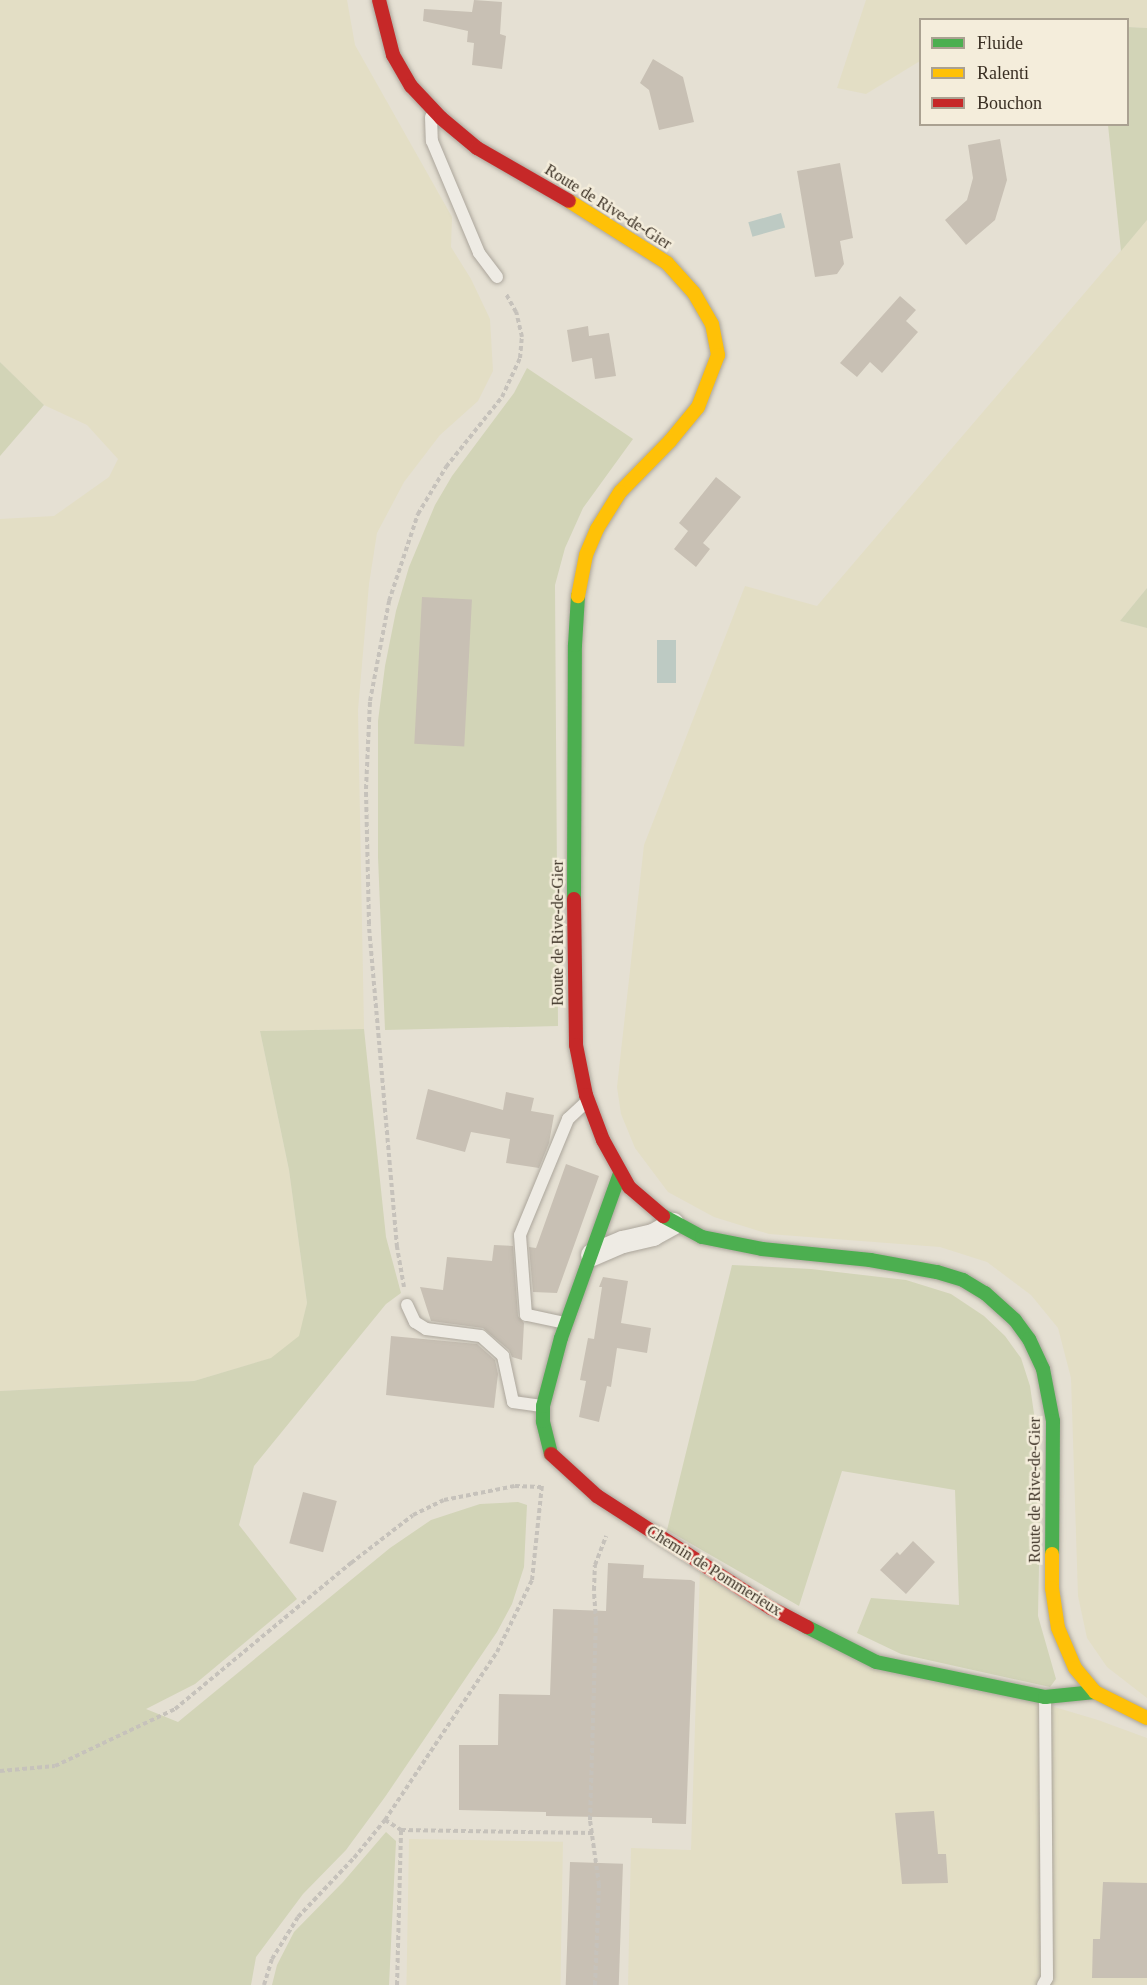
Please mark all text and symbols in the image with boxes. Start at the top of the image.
legend [919,18,1129,126]
text: Fluide [977,33,1023,53]
text: Ralenti [977,63,1029,83]
text: Bouchon [977,93,1042,113]
street label: Route de Rive-de-Gier [541,160,675,254]
street label: Route de Rive-de-Gier [548,860,568,1006]
street label: Route de Rive-de-Gier [1025,1417,1045,1563]
street label: Chemin de Pommerieux [643,1522,785,1620]

